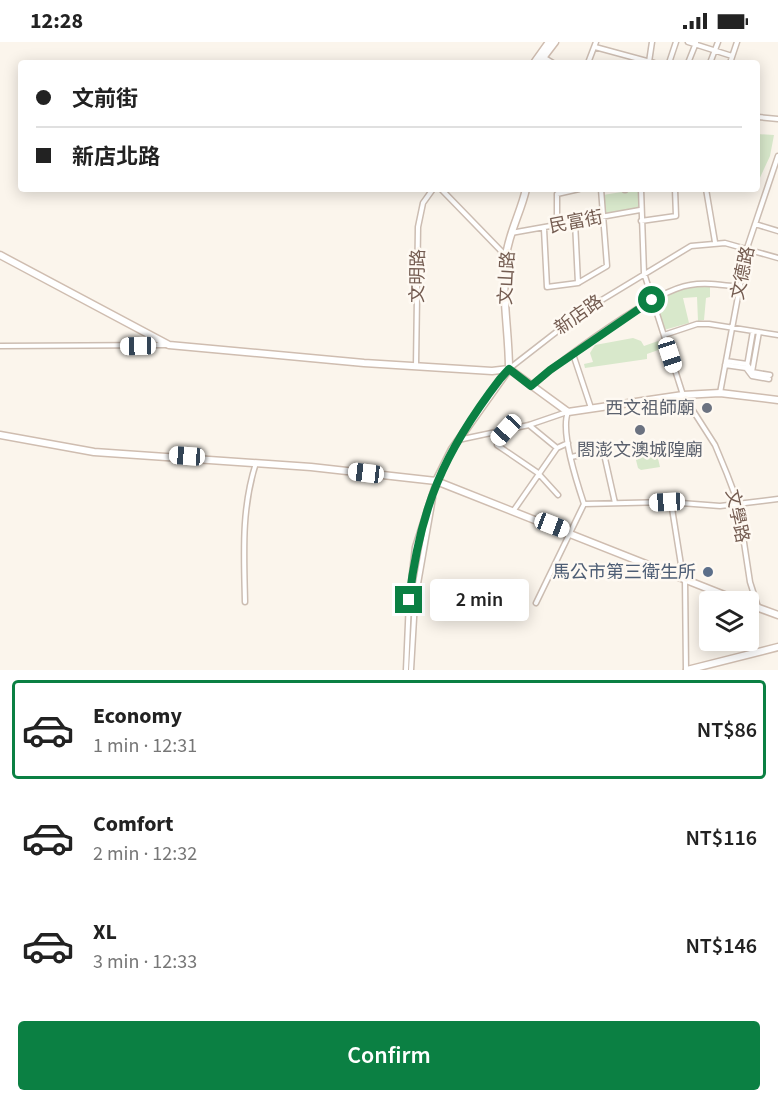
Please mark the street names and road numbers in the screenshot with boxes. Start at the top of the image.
street label: 民富街 [547,205,605,239]
street label: 文德路 [725,244,761,302]
street label: 文明路 [405,249,431,303]
street label: 文山路 [493,250,521,306]
street label: 新店路 [550,289,608,341]
street label: 文學路 [719,487,755,545]

